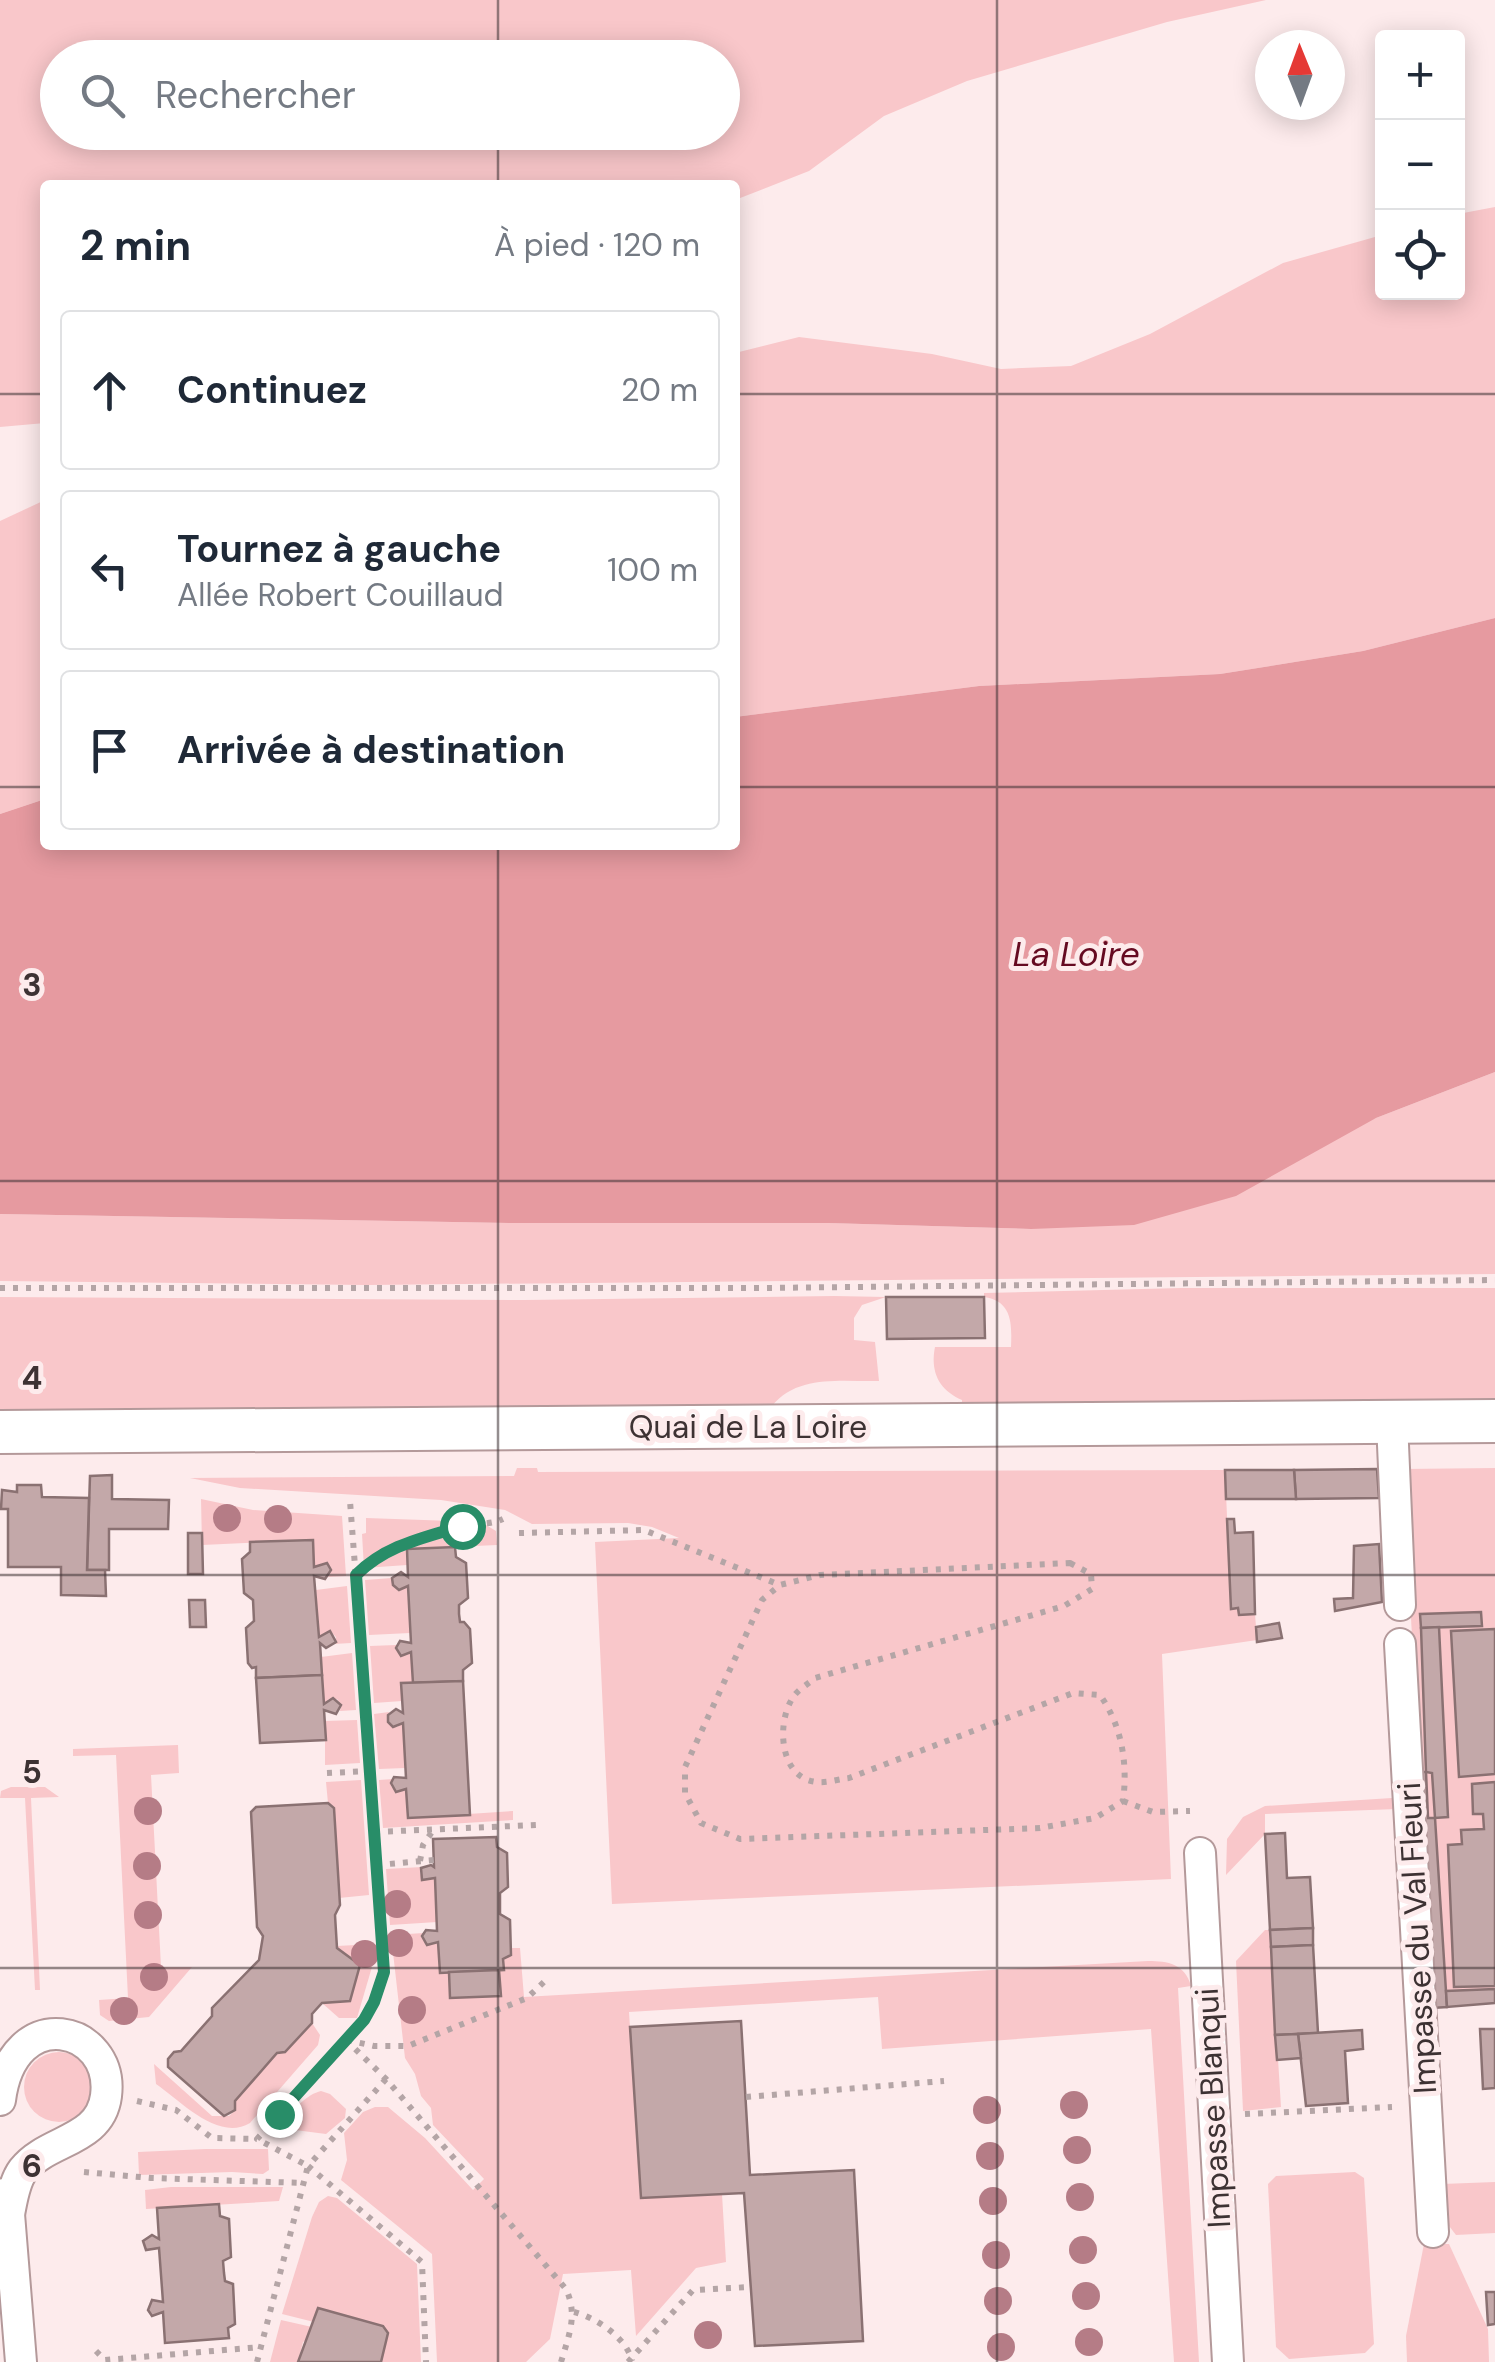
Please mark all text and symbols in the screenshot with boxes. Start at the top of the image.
north arrow [1255,30,1345,120]
map controls [1375,30,1465,300]
button: + [1375,30,1465,120]
search box [40,40,740,150]
icon: search [75,68,130,123]
text: Rechercher [155,70,356,120]
button: − [1375,120,1465,210]
button: locate [1375,210,1465,300]
text: 2 min [80,218,191,273]
text: À pied · 120 m [494,224,700,266]
icon: ahead [82,363,137,418]
text: Continuez [177,365,367,415]
text: 20 m [621,369,698,411]
text: Tournez à gauche [177,524,501,574]
icon: left [82,543,137,598]
text: 100 m [607,549,698,591]
text: Allée Robert Couillaud [177,574,504,616]
icon: arrive [82,723,137,778]
text: Arrivée à destination [177,725,565,775]
water label: La Loire [1012,931,1140,977]
text: 3 [22,964,42,1006]
text: 4 [22,1357,42,1399]
street label: Quai de La Loire [629,1406,867,1448]
route start [440,1504,486,1550]
text: 5 [22,1751,42,1793]
street label: Impasse du Val Fleuri [1388,1781,1446,2095]
street label: Impasse Blanqui [1186,1987,1240,2229]
route end [257,2092,303,2138]
text: 6 [22,2145,42,2187]

